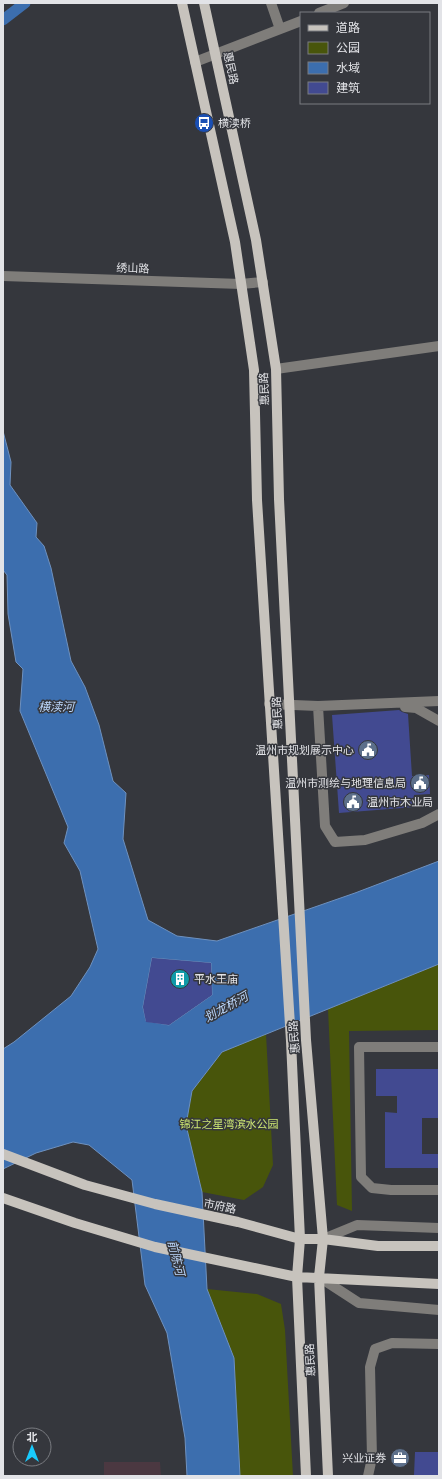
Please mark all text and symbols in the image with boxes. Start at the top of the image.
legend [300,12,430,104]
text: 道路 [336,20,360,35]
text: 公园 [336,40,360,55]
street label: 惠民路 [221,50,241,86]
text: 水域 [336,60,360,75]
text: 建筑 [336,80,360,95]
bus stop icon: 横渎桥 [193,112,215,134]
place label: 横渎桥 [218,116,251,130]
street label: 绣山路 [116,260,150,276]
street label: 惠民路 [256,372,272,406]
street label: 惠民路 [269,696,285,730]
water label: 横渎河 [38,699,76,714]
public building icon: 温州市规划展示中心 [357,739,379,761]
place label: 温州市规划展示中心 [255,743,354,757]
public building icon: 温州市测绘与地理信息局 [409,772,431,794]
place label: 温州市测绘与地理信息局 [285,776,406,790]
public building icon: 温州市木业局 [342,791,364,813]
place label: 温州市木业局 [367,795,433,809]
building icon: 平水王庙 [169,968,191,990]
place label: 平水王庙 [194,972,238,986]
water label: 划龙桥河 [201,987,252,1025]
street label: 惠民路 [286,1020,302,1054]
park label: 锦江之星湾滨水公园 [180,1117,279,1131]
street label: 市府路 [202,1196,238,1216]
water label: 前陈河 [165,1239,189,1279]
street label: 惠民路 [302,1343,318,1377]
north arrow [12,1427,52,1467]
text: 北 [27,1430,38,1444]
office icon: 兴业证券 [389,1447,411,1469]
place label: 兴业证券 [342,1451,386,1465]

